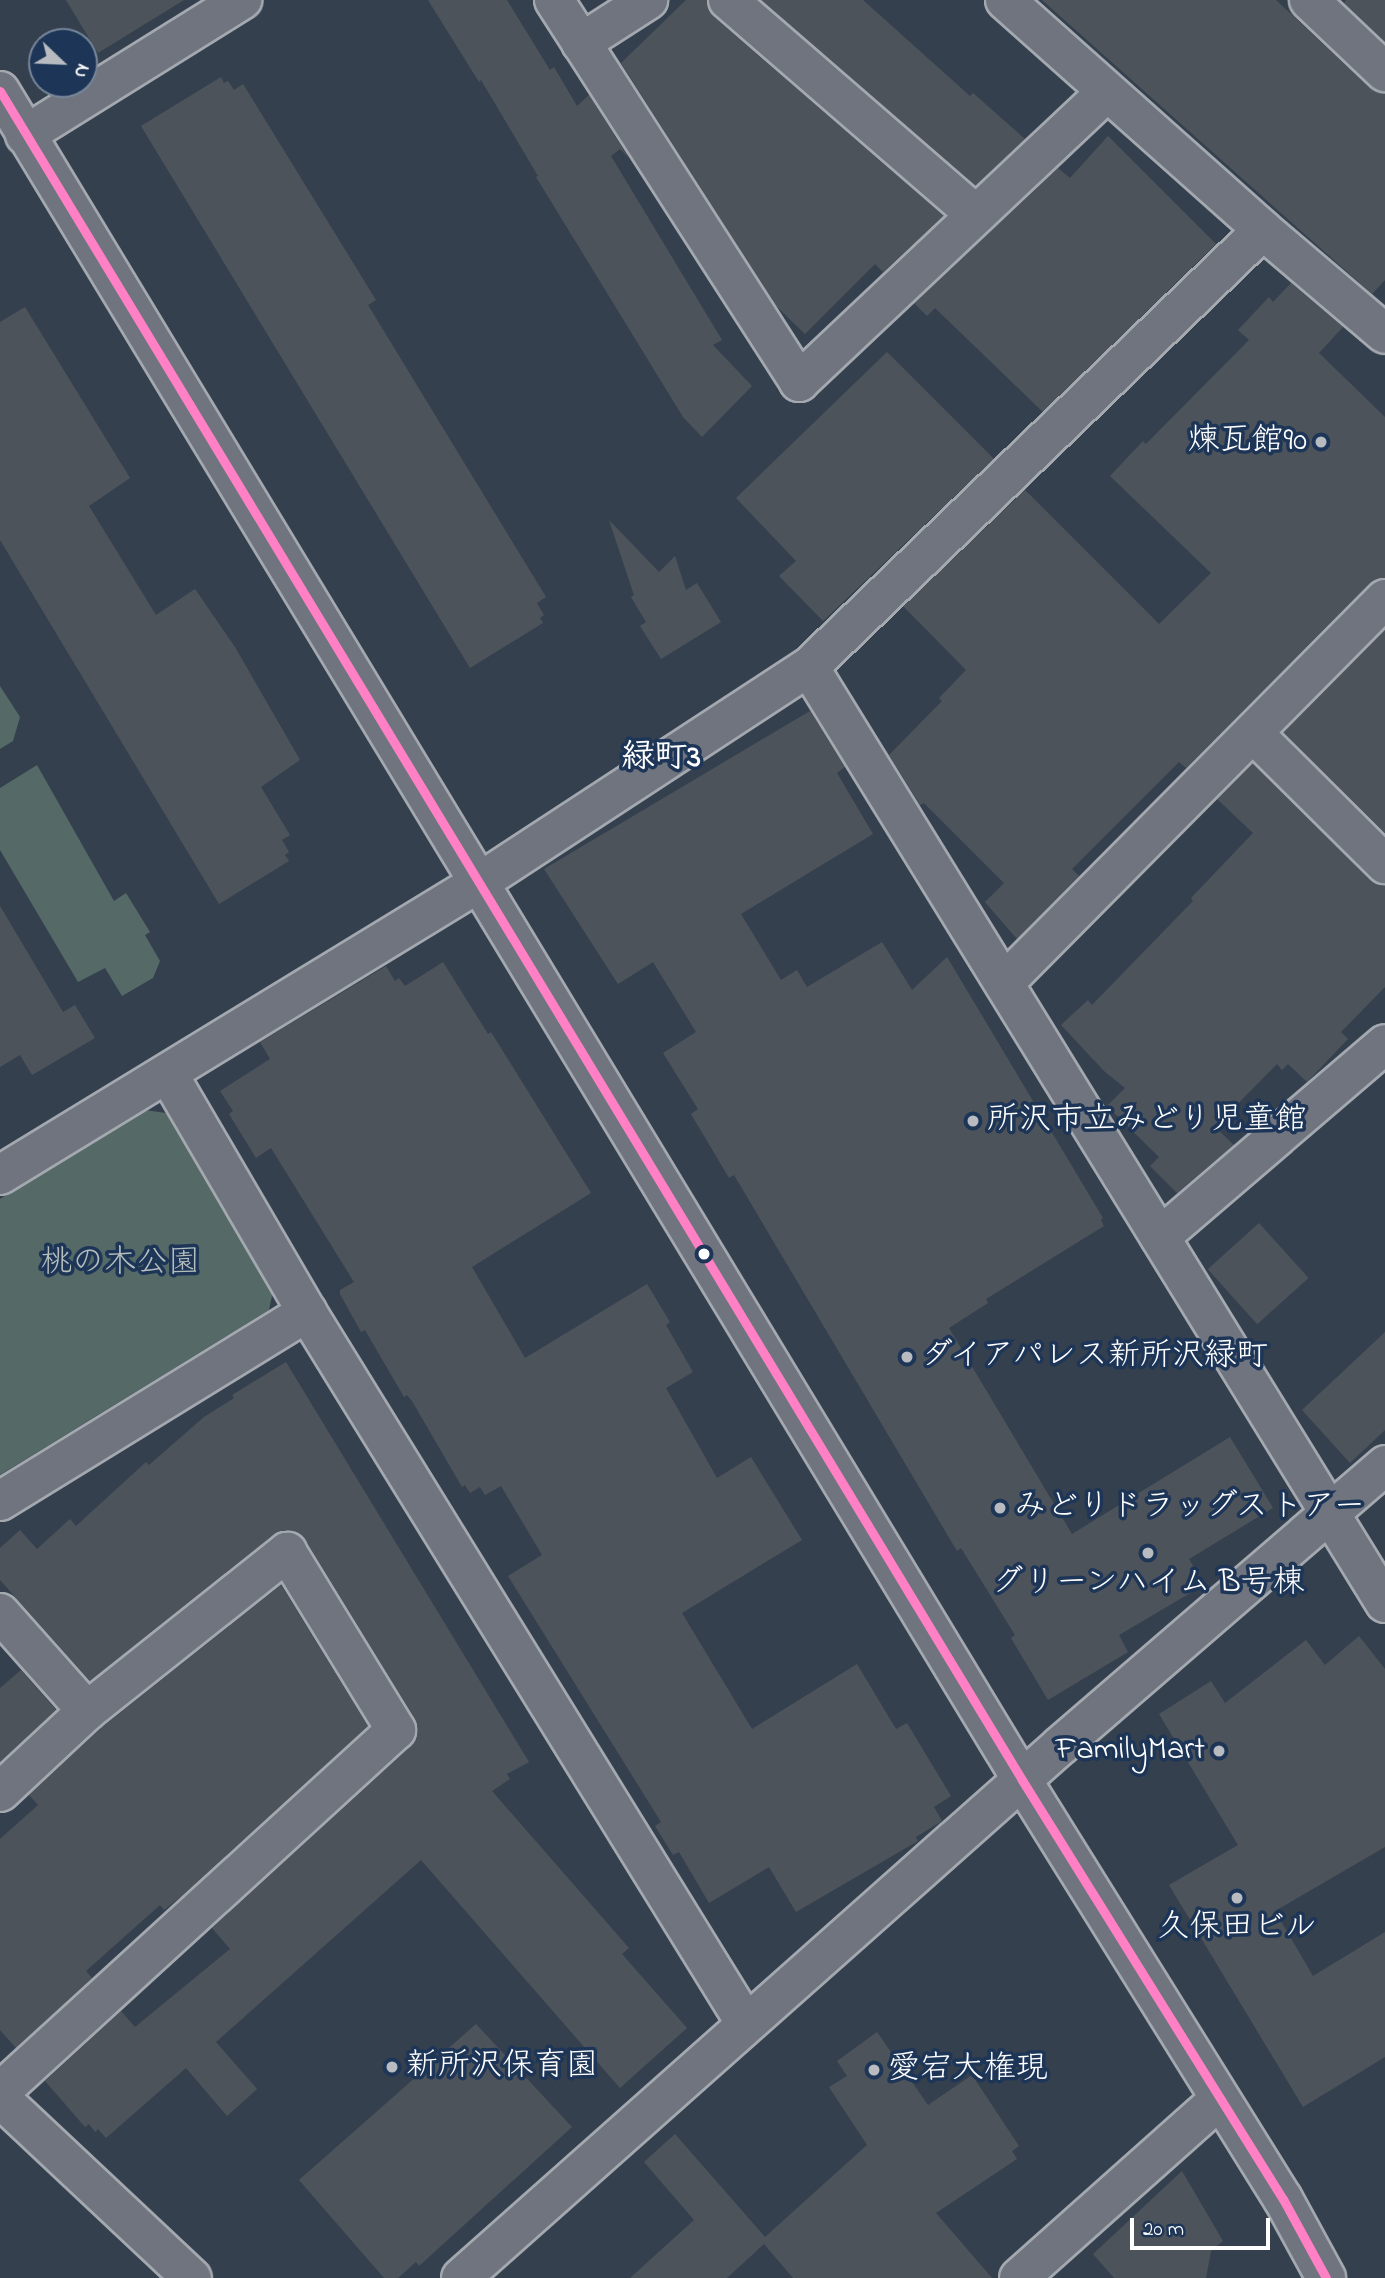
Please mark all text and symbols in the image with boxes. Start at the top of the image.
north arrow [28,28,98,98]
text: N [66,59,96,82]
place label: 煉瓦館90 [1188,423,1307,461]
marker: 煉瓦館90 [1313,434,1329,450]
district label: 緑町3 [621,739,701,779]
place label: 所沢市立みどり児童館 [987,1102,1307,1140]
marker: 所沢市立みどり児童館 [965,1113,981,1129]
park label: 桃の木公園 [40,1245,200,1283]
unlabelled marker [697,1247,711,1261]
place label: ダイアパレス新所沢緑町 [921,1338,1273,1376]
marker: ダイアパレス新所沢緑町 [899,1349,915,1365]
place label: みどりドラッグストアー [1014,1489,1365,1527]
marker: みどりドラッグストアー [992,1500,1008,1516]
marker: グリーンハイム B号棟 [1140,1545,1156,1561]
place label: グリーンハイム B号棟 [989,1565,1307,1603]
place label: FamilyMart [1056,1732,1205,1770]
marker: FamilyMart [1211,1743,1227,1759]
marker: 久保田ビル [1229,1890,1245,1906]
place label: 久保田ビル [1157,1909,1317,1947]
place label: 新所沢保育園 [406,2048,598,2086]
place label: 愛宕大権現 [888,2051,1048,2089]
marker: 新所沢保育園 [384,2059,400,2075]
marker: 愛宕大権現 [866,2062,882,2078]
scale bar [1133,2204,1273,2248]
text: 20 m [1143,2215,1184,2245]

